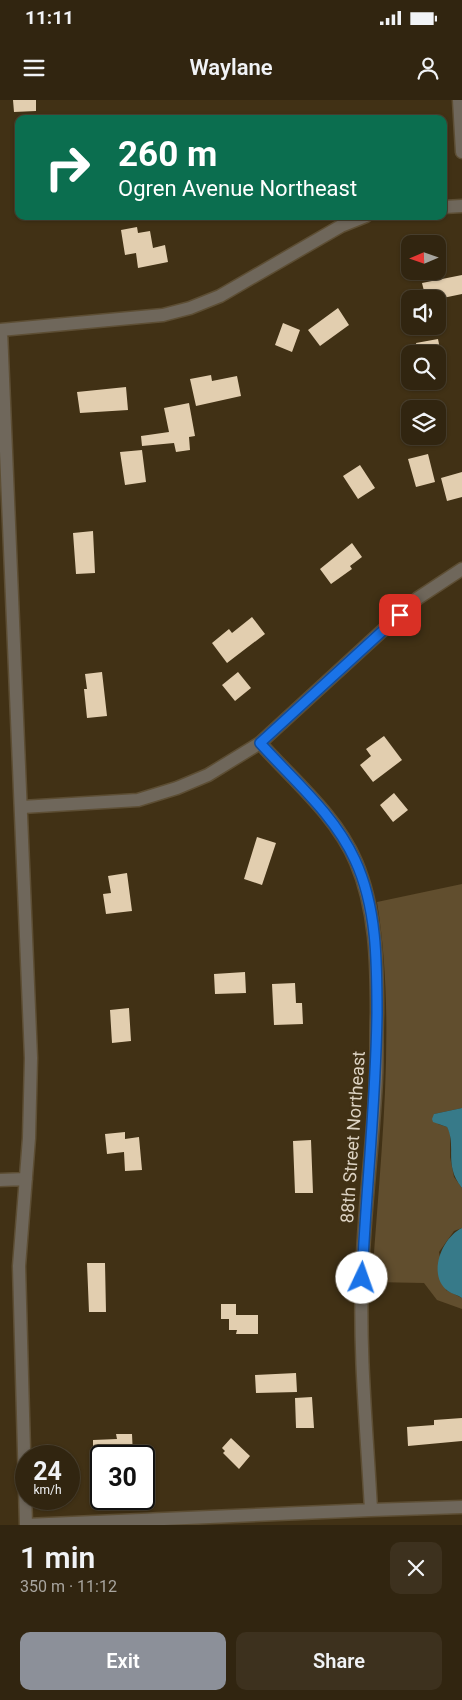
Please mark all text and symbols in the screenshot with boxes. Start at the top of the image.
text: 11:11 [25,6,74,29]
icon: menu [20,54,48,82]
icon: person [414,54,442,82]
text: Waylane [189,55,273,80]
text: 260 m [118,134,217,175]
icon: right [35,135,100,200]
text: Ogren Avenue Northeast [118,176,357,201]
north arrow [401,235,446,280]
map controls [401,235,446,445]
button: sound [401,290,446,335]
button: search [401,345,446,390]
button: layers [401,400,446,445]
pin [379,594,421,636]
icon: arrive [386,601,414,629]
street label: 88th Street Northeast [336,1050,369,1224]
position arrow [335,1251,387,1303]
speed limit sign: 30 [90,1445,155,1510]
text: 24 [33,1457,62,1486]
text: km/h [33,1483,62,1497]
text: 1 min [20,1540,95,1575]
button: close [390,1542,442,1594]
text: 350 m · 11:12 [20,1577,117,1596]
button: Exit [20,1632,226,1690]
button: Share [236,1632,442,1690]

